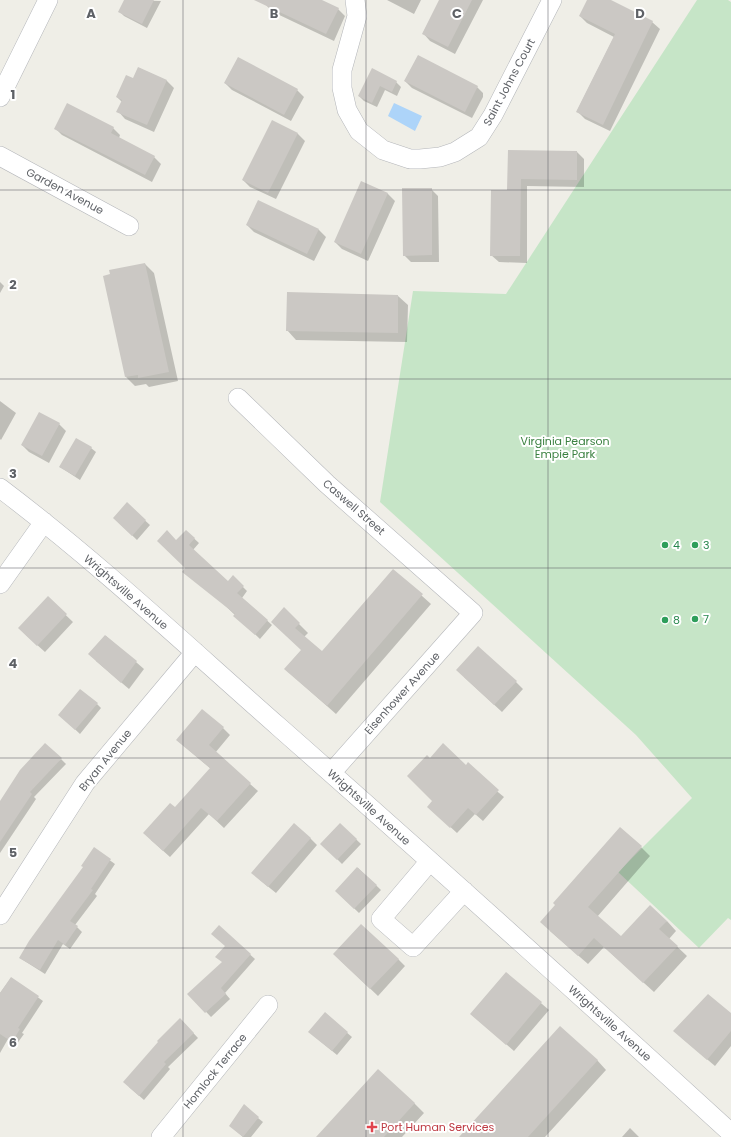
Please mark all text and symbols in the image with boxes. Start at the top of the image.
text: A [86,4,96,23]
text: B [270,4,279,23]
text: C [452,4,462,23]
text: D [635,4,645,23]
street label: Saint Johns Court [479,35,539,129]
text: 1 [11,85,15,104]
street label: Garden Avenue [23,164,107,218]
text: 2 [9,275,17,294]
park label: Virginia Pearson Empie Park [520,433,610,462]
text: 3 [9,464,17,483]
street label: Caswell Street [319,475,389,539]
place label: 4 [673,537,680,553]
place label: 3 [703,537,709,553]
marker: 4 [660,540,670,550]
marker: 3 [690,540,700,550]
street label: Wrightsville Avenue [80,551,172,633]
place label: 7 [703,611,709,627]
place label: 8 [673,612,680,628]
marker: 7 [690,614,700,624]
marker: 8 [660,615,670,625]
street label: Eisenhower Avenue [361,648,444,738]
text: 4 [9,654,18,673]
street label: Bryan Avenue [75,725,135,794]
street label: Wrightsville Avenue [324,765,414,849]
text: 5 [9,843,17,862]
street label: Wrightsville Avenue [565,981,655,1065]
street label: Homlock Terrace [180,1030,251,1112]
text: 6 [9,1033,17,1052]
place label: Port Human Services [381,1119,495,1135]
marker: Port Human Services [366,1121,378,1133]

